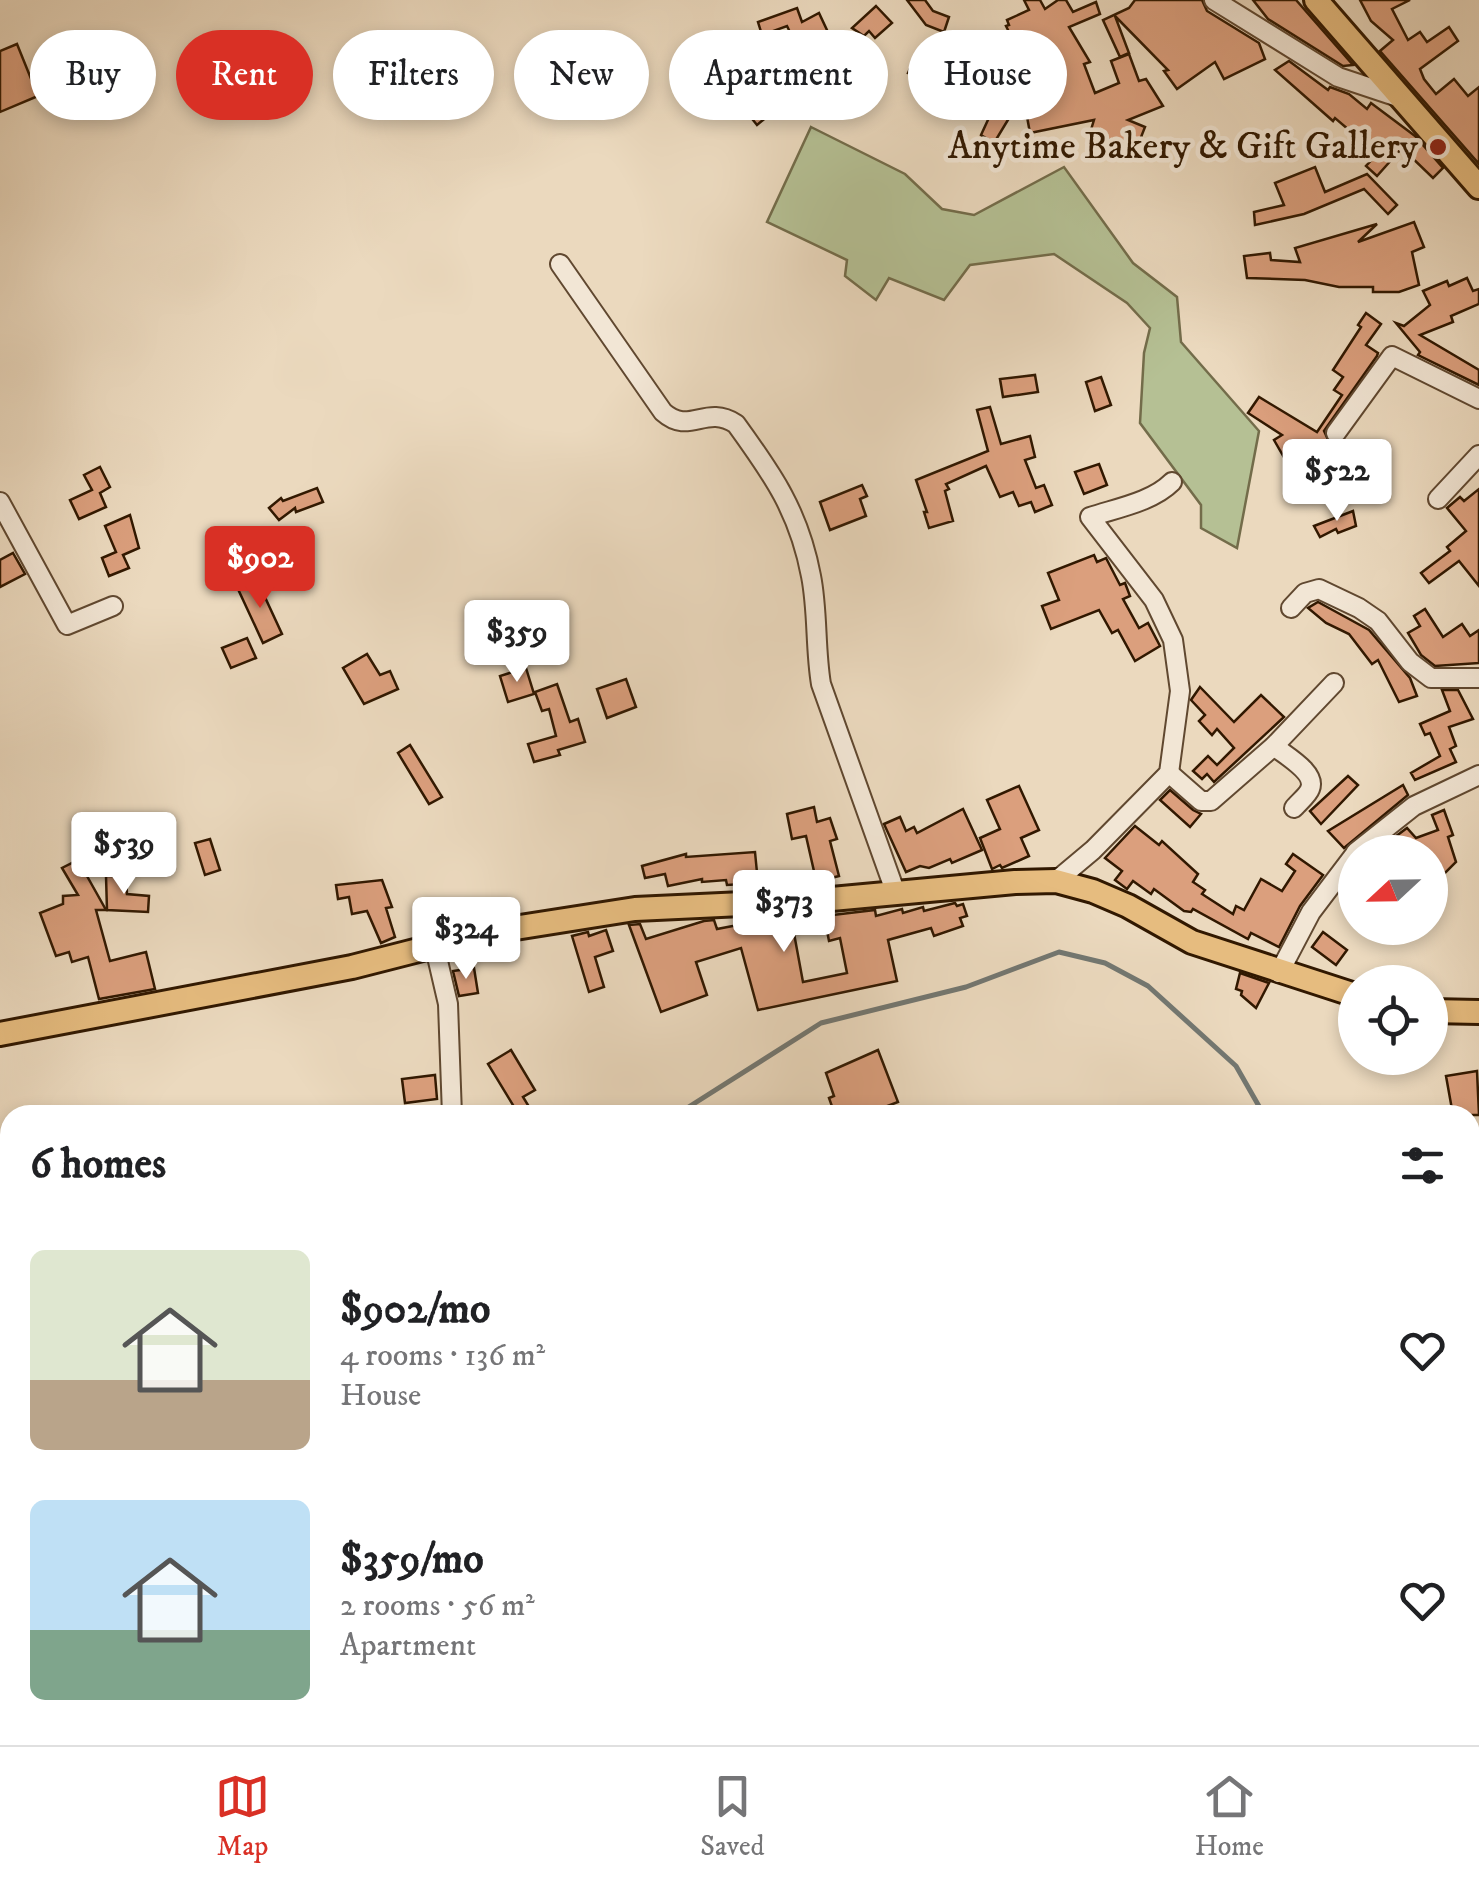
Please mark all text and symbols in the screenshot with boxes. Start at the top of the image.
chip: Buy [30,30,156,120]
chip: Rent [176,30,313,120]
chip: Filters [333,30,494,120]
chip: New [514,30,649,120]
chip: Apartment [669,30,888,120]
chip: House [908,30,1067,120]
place label: Anytime Bakery & Gift Gallery [948,123,1419,171]
marker: Anytime Bakery & Gift Gallery [1427,136,1449,158]
pin: $522 [1278,439,1396,524]
text: $522 [1305,451,1369,491]
pin: $902 [201,526,319,611]
text: $902 [227,538,293,578]
pin: $359 [458,600,576,685]
text: $359 [486,612,548,652]
pin: $539 [65,812,183,897]
text: $539 [93,824,155,864]
north arrow [1338,835,1448,945]
map controls [1338,835,1448,1075]
pin: $373 [725,870,843,955]
text: $373 [755,882,813,922]
pin: $324 [407,897,525,982]
text: $324 [434,909,498,949]
button: locate [1338,965,1448,1075]
icon: filters [1395,1138,1450,1193]
text: 6 homes [30,1139,166,1191]
text: $902/mo [340,1284,490,1336]
icon: home [110,1290,230,1410]
icon: heart [1395,1323,1450,1378]
text: 4 rooms · 136 m² [340,1336,545,1376]
text: House [340,1376,421,1416]
text: $359/mo [340,1534,484,1586]
icon: home [110,1540,230,1660]
icon: heart [1395,1573,1450,1628]
text: 2 rooms · 56 m² [340,1586,535,1626]
text: Apartment [340,1626,476,1666]
tab: Map [215,1769,270,1864]
tab: Saved [700,1769,765,1864]
tab: Home [1195,1769,1264,1864]

